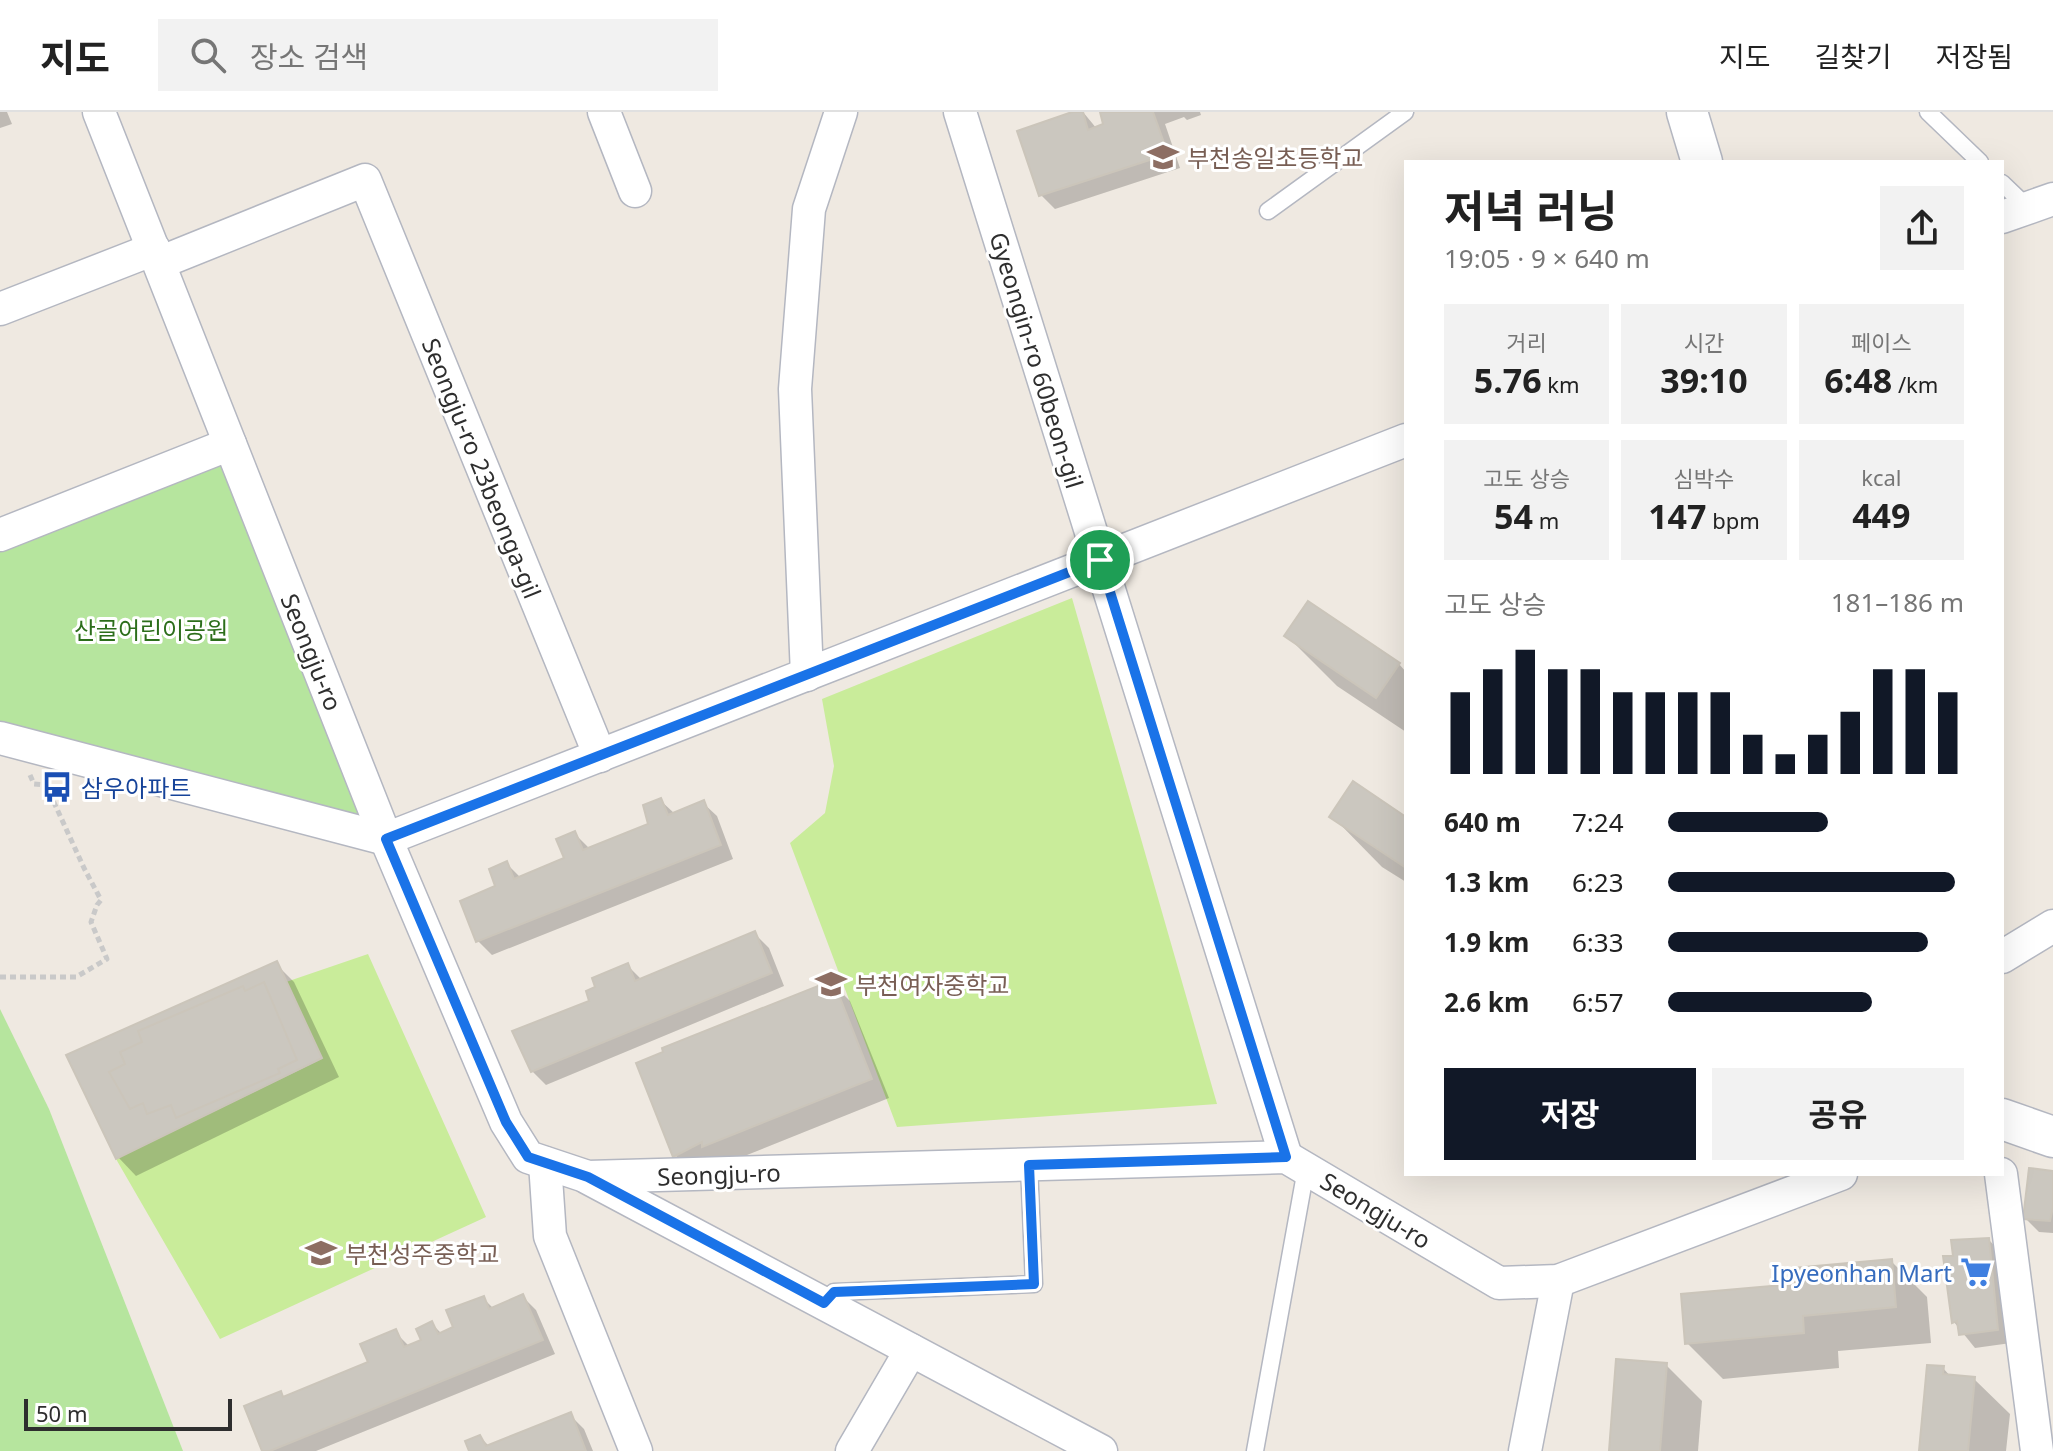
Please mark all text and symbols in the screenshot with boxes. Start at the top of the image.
search box [158,19,718,91]
text: 지도 [40,31,110,83]
icon: search [186,33,230,77]
text: 장소 검색 [250,36,368,77]
text: 지도 [1719,37,1770,75]
text: 길찾기 [1814,37,1892,75]
text: 저장됨 [1936,37,2013,75]
school or university icon: 부천송일초등학교 [1146,140,1180,174]
place label: 부천송일초등학교 [1187,141,1364,174]
text: 저녁 러닝 [1444,180,1617,240]
button: share [1880,186,1964,270]
street label: Gyeongin-ro 60beon-gil [982,228,1092,492]
text: 19:05 · 9 × 640 m [1444,240,1650,276]
text: 거리 [1506,327,1547,357]
text: 시간 [1684,327,1724,357]
text: 페이스 [1851,327,1912,357]
street label: Seongju-ro 23beonga-gil [415,333,549,603]
text: 5.76 [1474,357,1542,403]
text: 39:10 [1660,357,1748,403]
text: 6:48 [1824,357,1892,403]
text: km [1542,369,1580,399]
text: /km [1892,369,1938,399]
text: kcal [1861,462,1901,492]
text: 고도 상승 [1483,463,1570,493]
text: 심박수 [1674,463,1734,493]
text: 449 [1852,492,1911,538]
text: 54 [1494,493,1533,539]
text: 147 [1648,493,1706,539]
text: m [1533,505,1559,535]
text: bpm [1706,505,1760,535]
pin [1066,526,1134,594]
icon: arrive [1078,538,1122,582]
text: 181–186 m [1831,584,1964,620]
text: 고도 상승 [1444,586,1546,622]
street label: Seongju-ro [274,589,350,715]
park label: 산골어린이공원 [74,613,228,646]
bus stop icon: 삼우아파트 [40,770,74,804]
place label: 삼우아파트 [81,771,191,804]
text: 640 m [1444,804,1521,840]
text: 7:24 [1572,804,1624,840]
text: 1.3 km [1444,864,1529,900]
text: 6:23 [1572,864,1624,900]
text: 1.9 km [1444,924,1529,960]
text: 6:33 [1572,924,1624,960]
school or university icon: 부천여자중학교 [814,967,848,1001]
place label: 부천여자중학교 [855,968,1010,1001]
text: 2.6 km [1444,984,1529,1020]
text: 6:57 [1572,984,1624,1020]
button: 저장 [1444,1068,1696,1160]
button: 공유 [1712,1068,1964,1160]
street label: Seongju-ro [657,1155,781,1193]
street label: Seongju-ro [1315,1164,1437,1256]
school or university icon: 부천성주중학교 [304,1236,338,1270]
place label: 부천성주중학교 [345,1237,500,1270]
supermarket icon: Ipyeonhan Mart [1959,1255,1993,1289]
place label: Ipyeonhan Mart [1771,1256,1952,1289]
scale bar [24,1395,232,1431]
text: 50 m [36,1398,87,1428]

